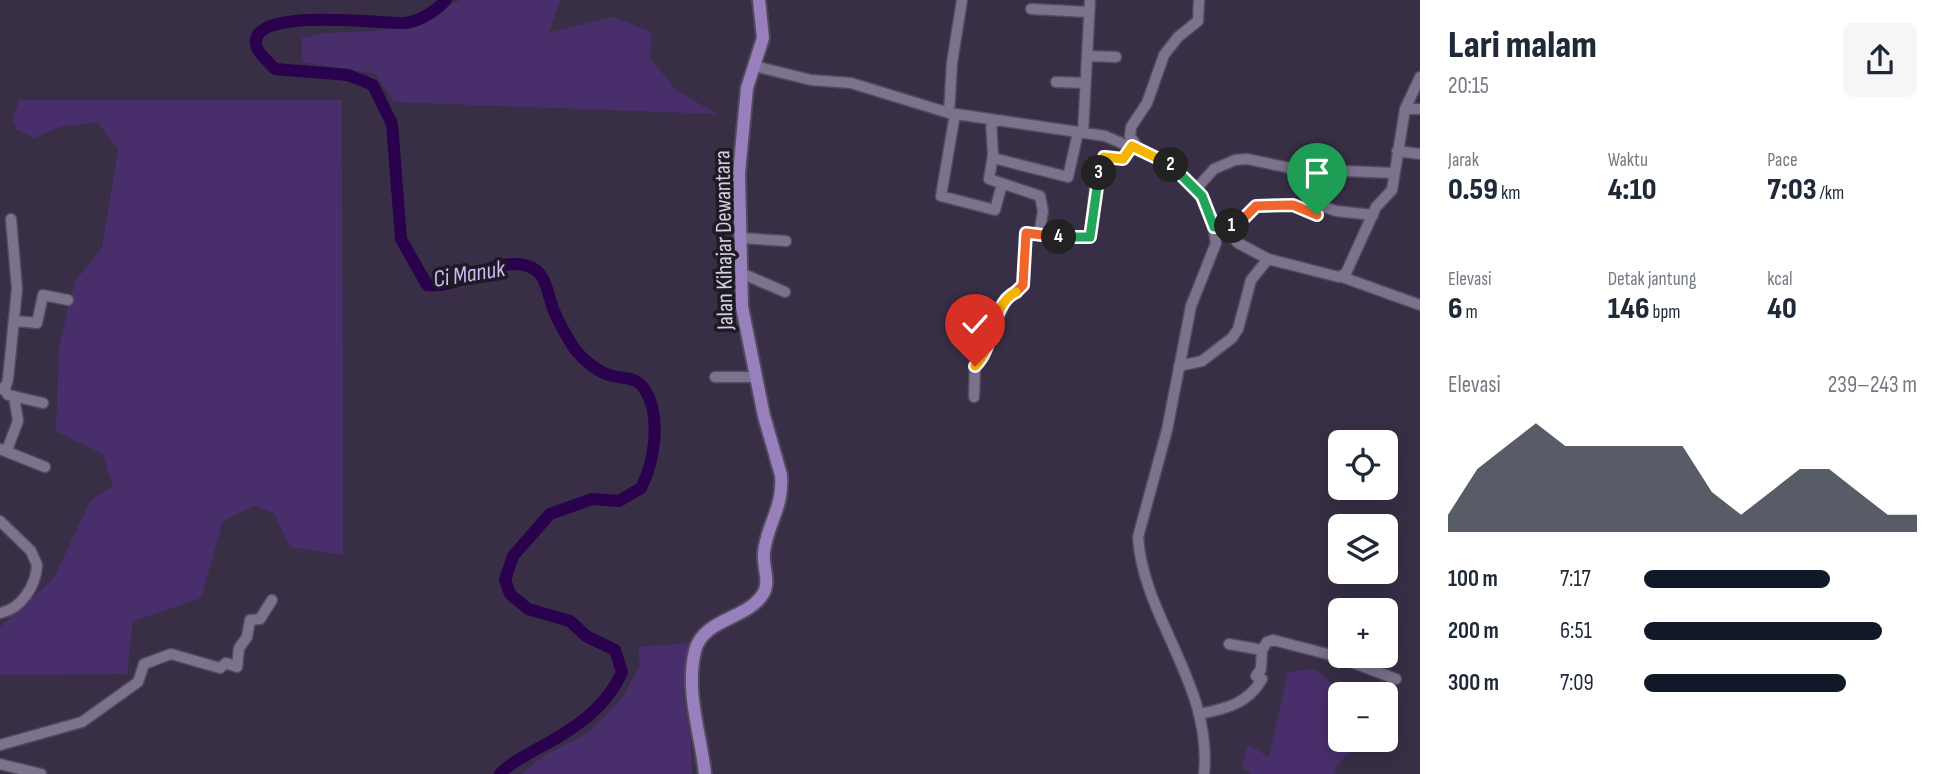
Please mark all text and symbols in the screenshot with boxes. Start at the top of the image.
text: Lari malam [1448,23,1597,68]
button: share [1843,23,1917,97]
text: 20:15 [1448,72,1489,100]
pin [1287,143,1347,215]
pin: 2 [1154,148,1188,182]
text: Jarak [1448,149,1479,172]
text: Waktu [1608,149,1648,172]
text: Pace [1767,149,1798,172]
street label: Jalan Kihajar Dewantara [708,150,740,331]
text: 2 [1166,153,1175,176]
icon: arrive [1298,154,1336,192]
pin: 3 [1082,156,1116,190]
text: 3 [1094,161,1103,184]
text: 0.59 [1448,172,1498,208]
text: 4:10 [1608,172,1656,208]
text: 7:03 [1767,172,1817,208]
text: km [1498,182,1520,205]
text: /km [1817,182,1844,205]
pin: 1 [1214,208,1250,244]
text: 1 [1228,214,1235,237]
pin: 4 [1042,219,1076,254]
text: 4 [1054,225,1063,248]
water label: Ci Manuk [431,254,508,294]
text: Elevasi [1448,268,1492,291]
text: Detak jantung [1608,268,1696,291]
text: kcal [1767,268,1792,291]
text: 6 [1448,291,1463,327]
text: 146 [1608,291,1650,327]
text: 40 [1767,291,1797,327]
pin [945,294,1005,366]
text: m [1463,301,1478,324]
text: bpm [1650,301,1681,324]
icon: check [956,305,994,343]
text: Elevasi [1448,371,1501,399]
text: 239–243 m [1828,371,1917,399]
map controls [1328,430,1398,752]
button: locate [1328,430,1398,500]
button: layers [1328,514,1398,584]
text: 100 m [1448,565,1498,593]
text: 7:17 [1560,565,1591,593]
button: + [1328,598,1398,668]
text: 200 m [1448,617,1499,645]
text: 6:51 [1560,617,1592,645]
text: 300 m [1448,669,1499,697]
text: 7:09 [1560,669,1594,697]
button: − [1328,682,1398,752]

